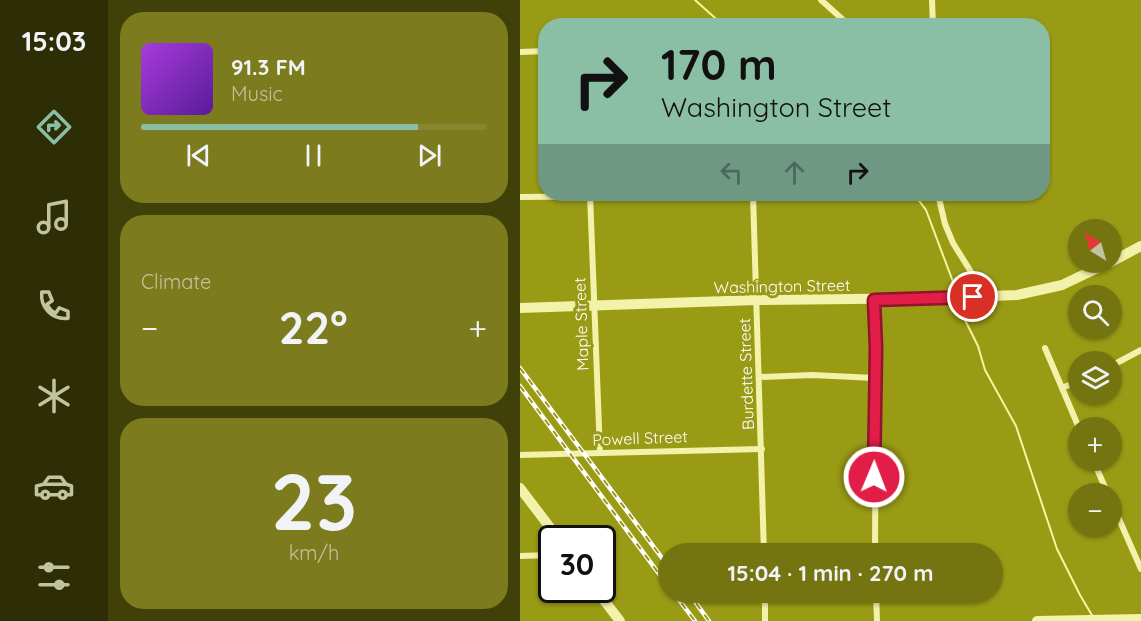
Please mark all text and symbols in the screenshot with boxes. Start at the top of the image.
text: 15:03 [22,24,86,58]
text: 170 m [661,38,777,91]
icon: right [562,42,640,120]
text: 91.3 FM [231,53,306,81]
text: Music [231,81,283,106]
text: Washington Street [661,90,892,124]
icon: directions [33,106,75,148]
icon: previous [182,139,215,172]
icon: pause [297,139,330,172]
icon: next [413,139,446,172]
icon: left [715,156,748,189]
icon: ahead [778,156,811,189]
icon: right [841,156,874,189]
icon: music [33,196,75,238]
north arrow [1068,219,1122,273]
map controls [1068,219,1122,537]
text: Climate [141,269,211,294]
pin [947,271,998,322]
street label: Washington Street [714,275,850,297]
street label: Maple Street [569,277,593,371]
icon: arrive [956,280,989,313]
icon: phone [33,285,75,327]
button: search [1068,285,1122,339]
text: 22° [279,299,348,355]
text: − [141,307,158,348]
text: + [468,307,487,348]
street label: Burdette Street [734,318,758,430]
button: layers [1068,351,1122,405]
icon: climate [33,375,75,417]
button: + [1068,417,1122,471]
street label: Powell Street [592,426,688,450]
position arrow [842,445,906,509]
text: 23 [271,452,357,550]
icon: car [33,465,75,507]
button: − [1068,483,1122,537]
speed limit sign: 30 [538,525,616,603]
text: km/h [289,540,339,565]
icon: filters [33,555,75,597]
text: 15:04 · 1 min · 270 m [728,559,933,587]

